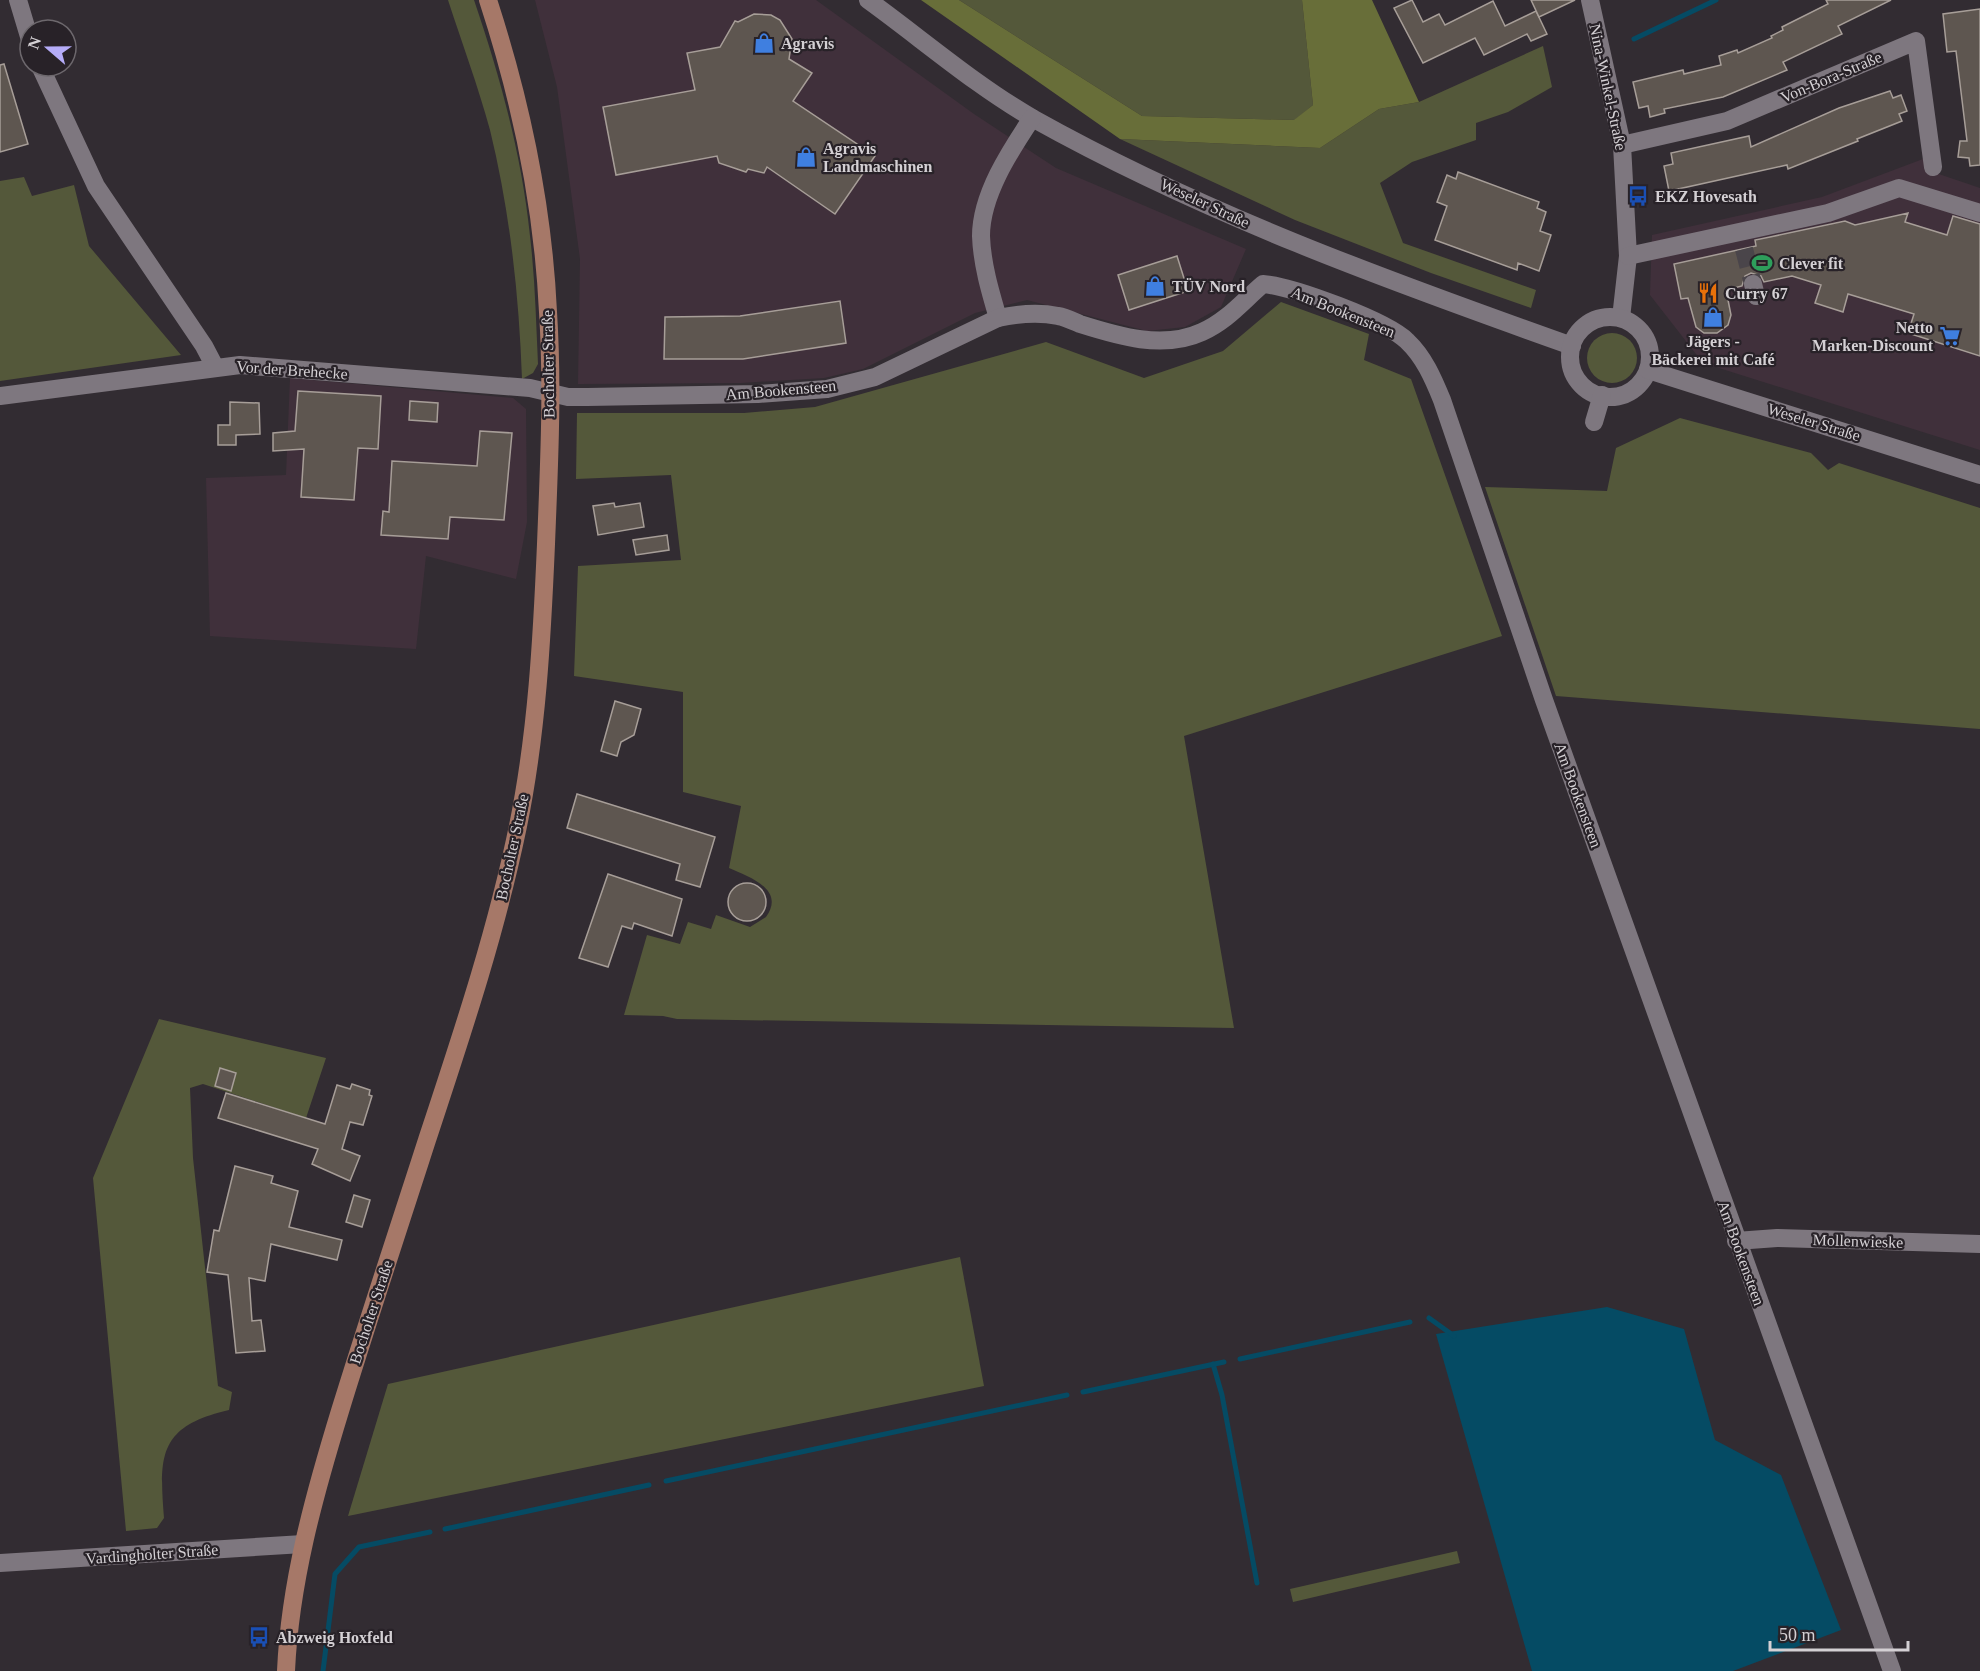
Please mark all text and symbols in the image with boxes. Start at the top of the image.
north arrow [18,18,78,78]
street label: Nina-Winkel-Straße [1586,22,1630,152]
shop icon: Agravis [752,31,776,55]
text: N [24,34,44,51]
place label: Agravis [781,35,834,53]
street label: Von-Bora-Straße [1778,48,1884,106]
place label: Agravis Landmaschinen [823,140,932,175]
shop icon: Agravis Landmaschinen [794,145,818,169]
street label: Weseler Straße [1158,175,1252,231]
bus stop icon: EKZ Hovesath [1626,184,1650,208]
place label: EKZ Hovesath [1655,188,1757,205]
sports icon: Clever fit [1750,251,1774,275]
place label: Clever fit [1779,255,1844,272]
shop icon: TÜV Nord [1143,274,1167,298]
place label: TÜV Nord [1172,278,1245,295]
restaurant icon: Curry 67 [1696,281,1720,305]
street label: Am Bookensteen [1289,283,1397,341]
place label: Curry 67 [1725,285,1788,303]
shop icon: Jägers - Bäckerei mit Café [1701,305,1725,329]
street label: Bocholter Straße [539,310,557,418]
place label: Netto Marken-Discount [1812,319,1934,354]
supermarket icon: Netto Marken-Discount [1938,324,1962,348]
place label: Jägers - Bäckerei mit Café [1651,333,1775,368]
street label: Vor der Brehecke [236,358,348,382]
street label: Am Bookensteen [725,377,837,403]
street label: Weseler Straße [1766,400,1862,444]
street label: Am Bookensteen [1551,740,1605,850]
street label: Bocholter Straße [492,792,532,902]
street label: Am Bookensteen [1714,1198,1768,1308]
street label: Mollenwieske [1812,1231,1904,1251]
street label: Bocholter Straße [346,1258,396,1366]
street label: Vardingholter Straße [85,1541,219,1568]
scale bar [1770,1614,1908,1652]
bus stop icon: Abzweig Hoxfeld [247,1625,271,1649]
text: 50 m [1779,1625,1816,1645]
place label: Abzweig Hoxfeld [276,1629,393,1647]

